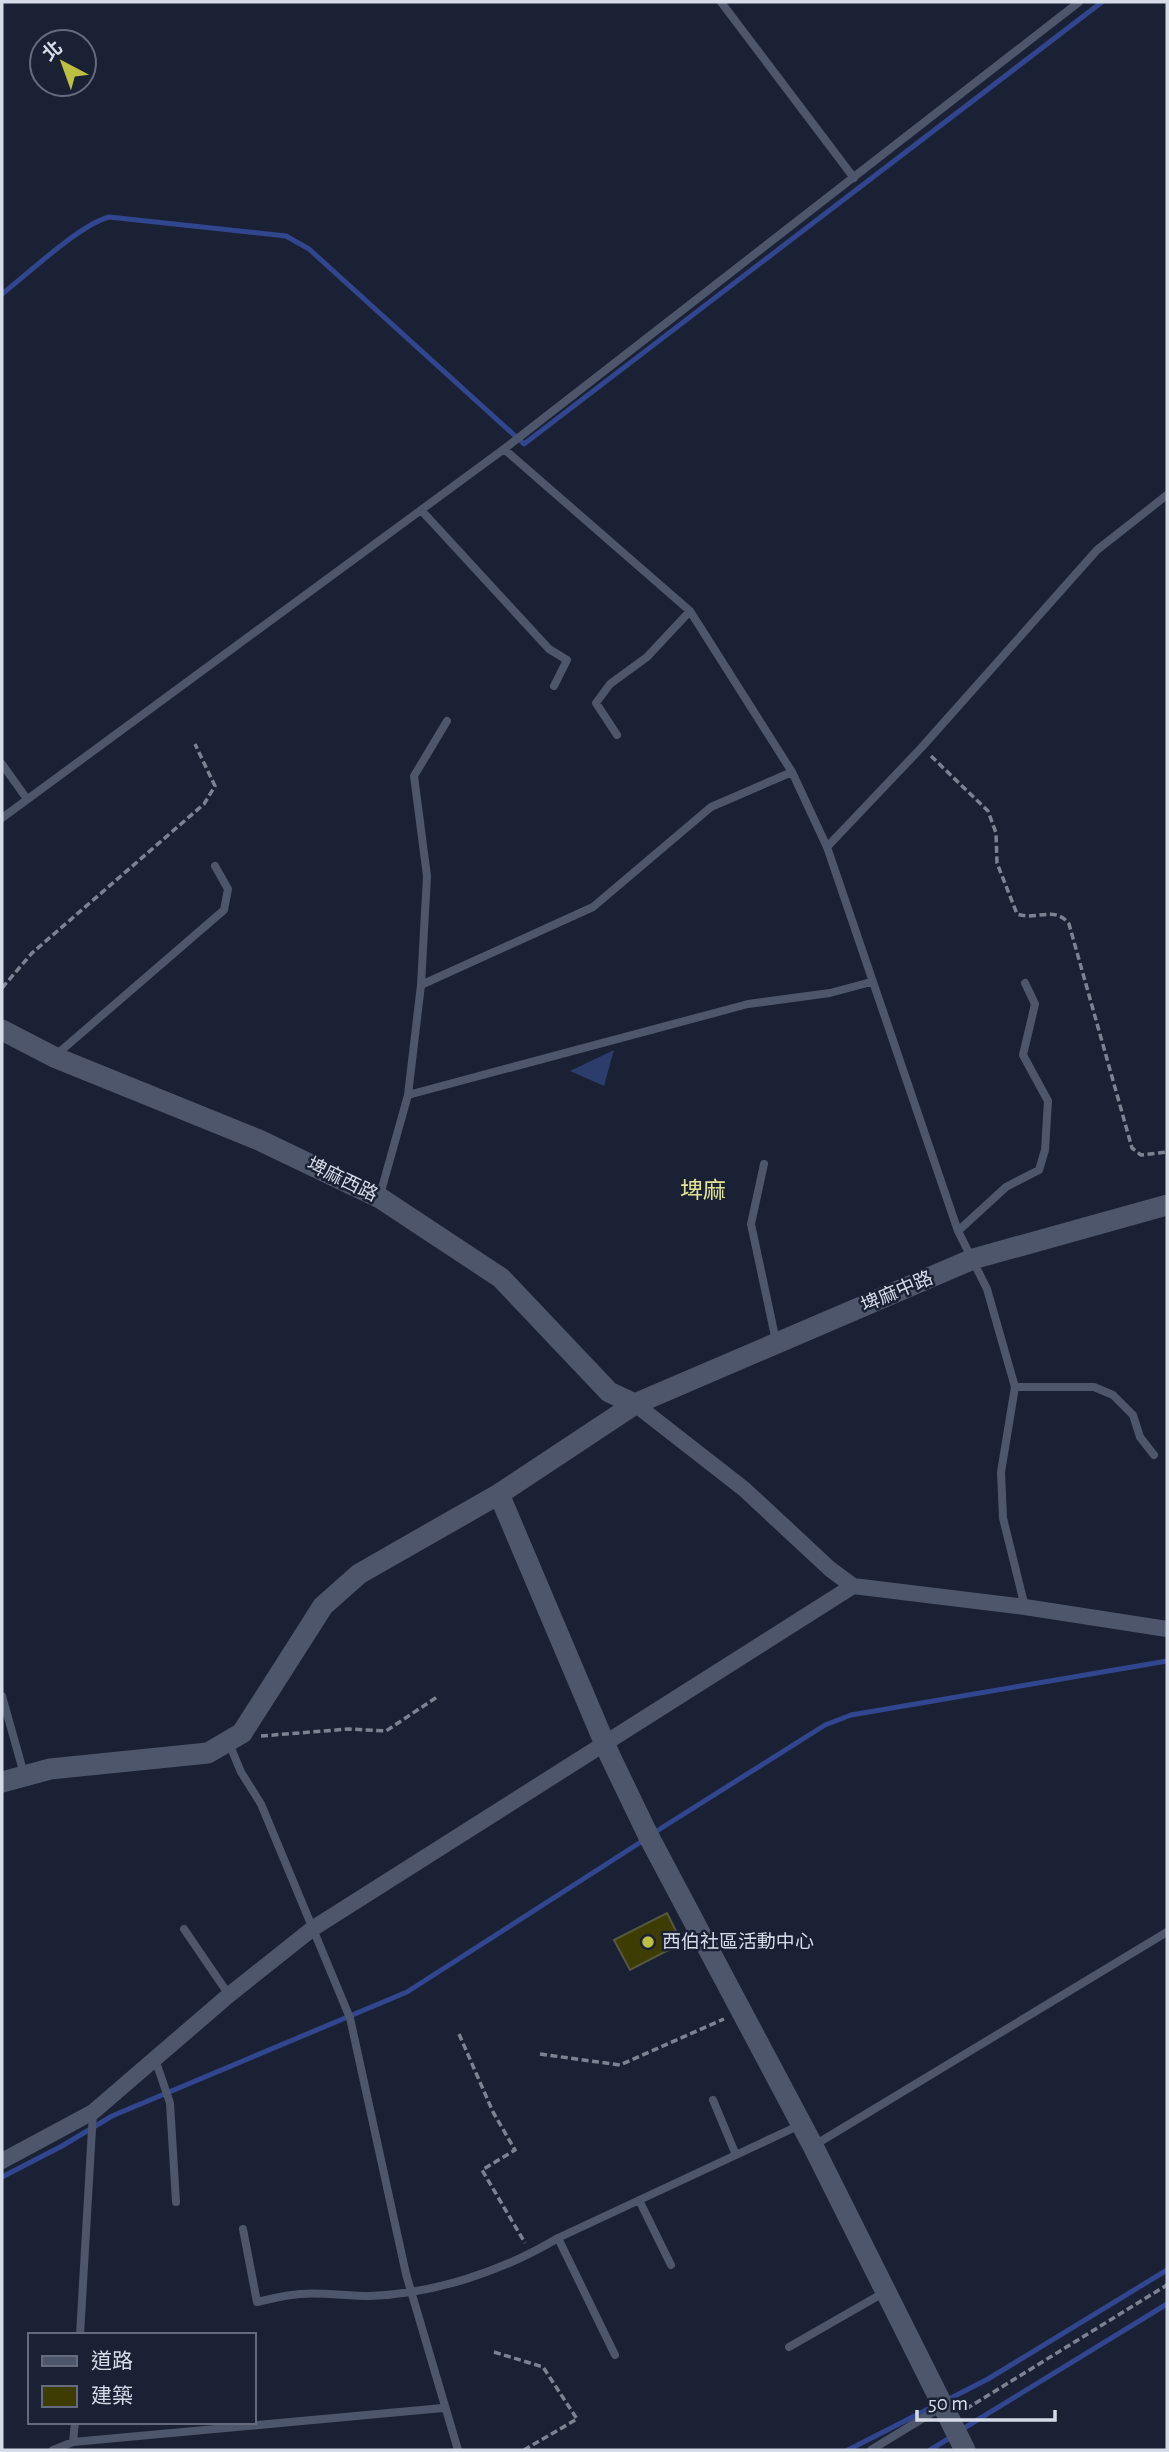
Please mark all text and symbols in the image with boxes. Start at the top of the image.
north arrow [28,28,98,98]
text: 北 [39,37,66,65]
street label: 埤麻西路 [304,1153,381,1205]
district label: 埤麻 [680,1178,726,1203]
street label: 埤麻中路 [858,1267,936,1316]
place label: 西伯社區活動中心 [662,1931,814,1952]
marker: 西伯社區活動中心 [640,1934,656,1950]
legend [28,2333,256,2424]
text: 道路 [91,2350,133,2372]
scale bar [917,2378,1055,2422]
text: 建築 [91,2385,133,2407]
text: 50 m [928,2393,968,2414]

